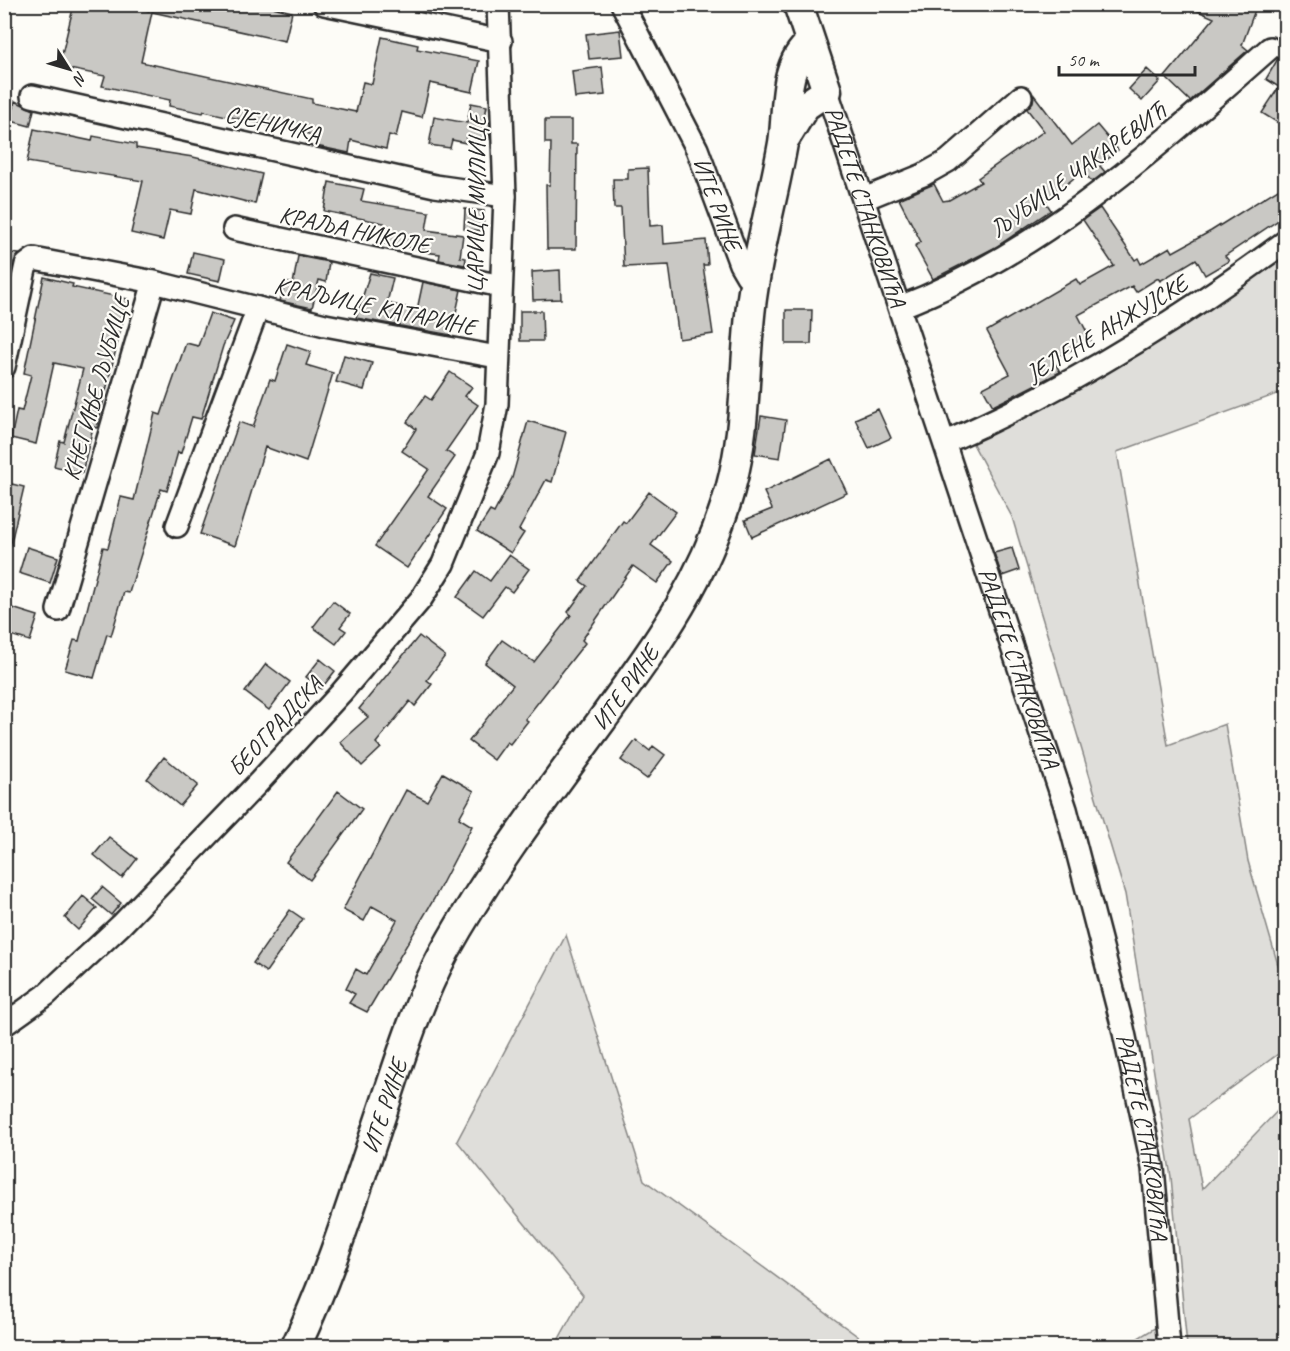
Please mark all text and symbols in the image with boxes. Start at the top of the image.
north arrow [39,39,99,99]
scale bar [1059,39,1196,77]
text: 50 m [1068,49,1101,71]
text: N [67,67,91,90]
street label: ЉУБИЦЕ ЧАКАРЕВИЋ [984,95,1174,244]
street label: СЈЕНИЧКА [222,99,324,150]
street label: РАДЕТЕ СТАНКОВИЋА [818,103,913,312]
street label: ЦАРИЦЕ МИЛИЦЕ [459,112,493,293]
street label: ИТЕ РИНЕ [686,153,750,258]
street label: КРАЉА НИКОЛЕ [277,199,436,261]
street label: ЈЕЛЕНЕ АНЖУЈСКЕ [1020,267,1196,389]
street label: КРАЉИЦЕ КАТАРИНЕ [272,270,481,343]
street label: КНЕГИЊЕ ЉУБИЦЕ [55,290,137,484]
street label: РАДЕТЕ СТАНКОВИЋА [972,564,1067,773]
street label: ИТЕ РИНЕ [585,637,667,736]
street label: БЕОГРАДСКА [221,669,329,782]
street label: РАДЕТЕ СТАНКОВИЋА [1110,1031,1175,1242]
street label: ИТЕ РИНЕ [355,1052,415,1157]

